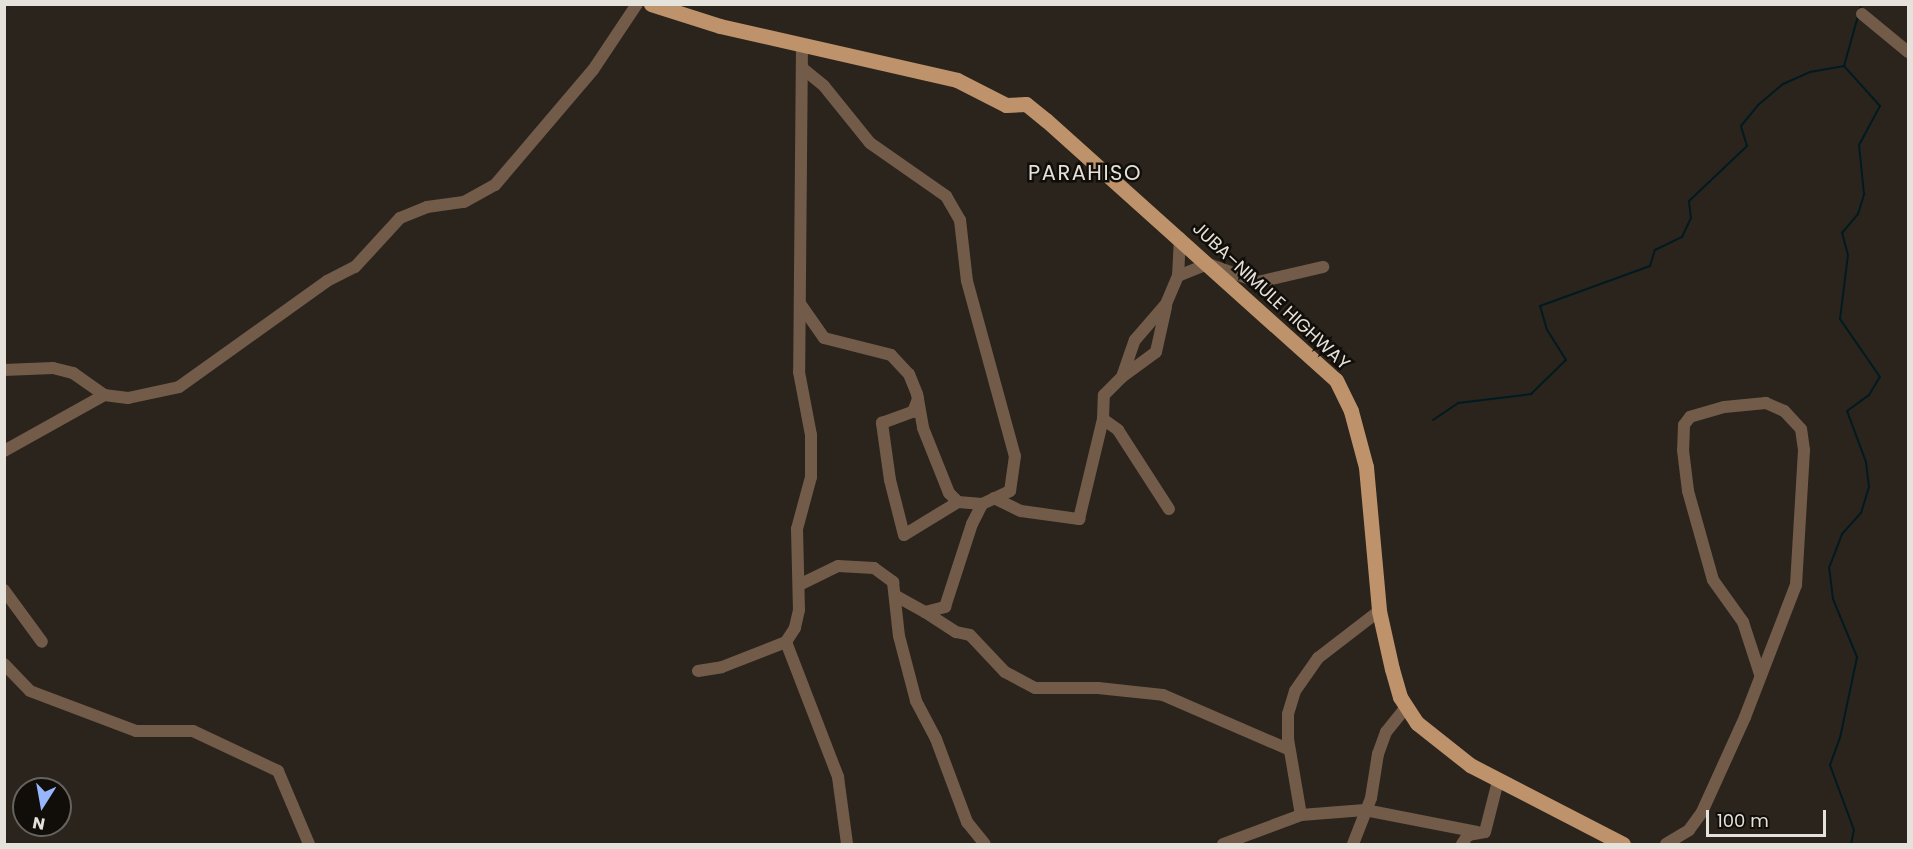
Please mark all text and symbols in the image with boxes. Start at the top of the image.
district label: PARAHISO [1028,160,1142,186]
street label: JUBA–NIMULE HIGHWAY [1188,217,1354,375]
north arrow [12,777,72,837]
scale bar [1709,798,1829,836]
text: 100 m [1717,808,1769,833]
text: N [31,811,47,836]

